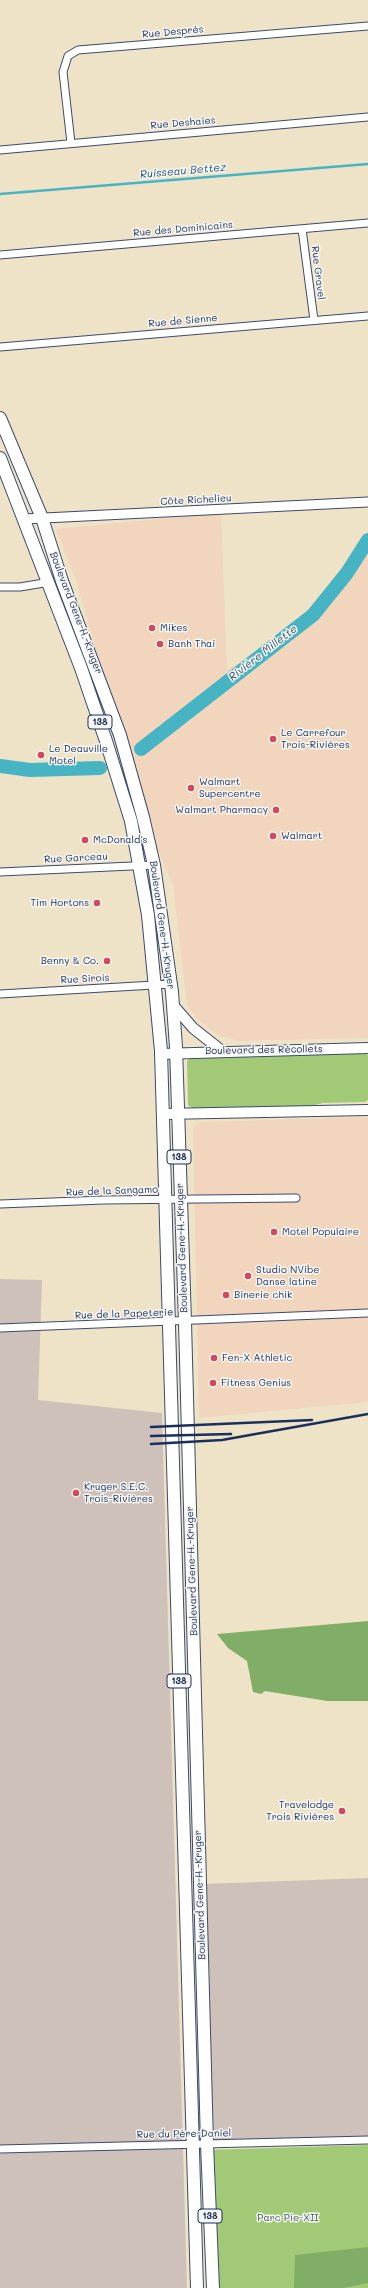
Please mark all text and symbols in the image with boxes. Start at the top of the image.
street label: Rue Després [142,23,204,41]
street label: Rue Deshaies [150,114,216,132]
water label: Ruisseau Bettez [139,161,227,181]
street label: Rue des Dominicains [133,219,233,239]
street label: Rue Gravel [309,246,327,300]
street label: Rue de Sienne [148,312,218,330]
street label: Côte Richelieu [160,492,232,508]
street label: Boulevard Gene-H.-Kruger [47,550,105,676]
place label: Mikes [160,622,187,634]
water label: Rivière Millette [226,622,300,684]
marker: Mikes [147,623,157,633]
place label: Banh Thai [168,638,215,650]
marker: Banh Thai [155,639,165,649]
road number: 138 [88,715,112,729]
place label: Le Carrefour Trois-Rivières [281,727,350,750]
marker: Le Carrefour Trois-Rivières [268,734,278,744]
place label: Le Deauville Motel [49,743,108,766]
marker: Le Deauville Motel [36,750,46,760]
place label: Walmart Supercentre [199,776,261,800]
marker: Walmart Supercentre [186,783,196,793]
place label: Walmart Pharmacy [175,804,268,816]
marker: Walmart Pharmacy [271,805,281,815]
place label: Walmart [281,830,322,842]
marker: Walmart [268,831,278,841]
place label: McDonald's [93,834,147,846]
marker: McDonald's [80,835,90,845]
street label: Rue Garceau [44,850,108,866]
street label: Boulevard Gene-H.-Kruger [147,860,177,990]
place label: Tim Hortons [30,897,89,909]
marker: Tim Hortons [92,898,102,908]
place label: Benny & Co. [41,955,99,967]
marker: Benny & Co. [102,956,112,966]
street label: Rue Sirois [60,972,110,986]
street label: Boulevard des Récollets [205,1043,323,1057]
road number: 138 [167,1150,191,1164]
street label: Rue de la Sangamo [66,1183,158,1199]
street label: Boulevard Gene-H.-Kruger [174,1183,190,1313]
place label: Motel Populaire [282,1226,359,1238]
marker: Motel Populaire [269,1227,279,1237]
place label: Studio NVibe Danse latine [256,1264,319,1288]
marker: Studio NVibe Danse latine [243,1271,253,1281]
place label: Binerie chik [234,1289,292,1301]
marker: Binerie chik [221,1290,231,1300]
street label: Rue de la Papeterie [75,1306,173,1322]
place label: Fen-X Athletic [222,1352,292,1364]
marker: Fen-X Athletic [209,1353,219,1363]
place label: Fitness Genius [221,1377,291,1389]
marker: Fitness Genius [208,1378,218,1388]
place label: Kruger S.E.C. Trois-Rivières [84,1481,153,1504]
marker: Kruger S.E.C. Trois-Rivières [71,1488,81,1498]
street label: Boulevard Gene-H.-Kruger [184,1506,200,1636]
road number: 138 [167,1674,191,1688]
place label: Travelodge Trois Rivières [266,1799,334,1822]
marker: Travelodge Trois Rivières [337,1806,347,1816]
street label: Boulevard Gene-H.-Kruger [192,1830,208,1960]
street label: Rue du Père-Daniel [137,2127,231,2141]
road number: 138 [198,2209,222,2223]
park label: Parc Pie-XII [257,2212,319,2224]

